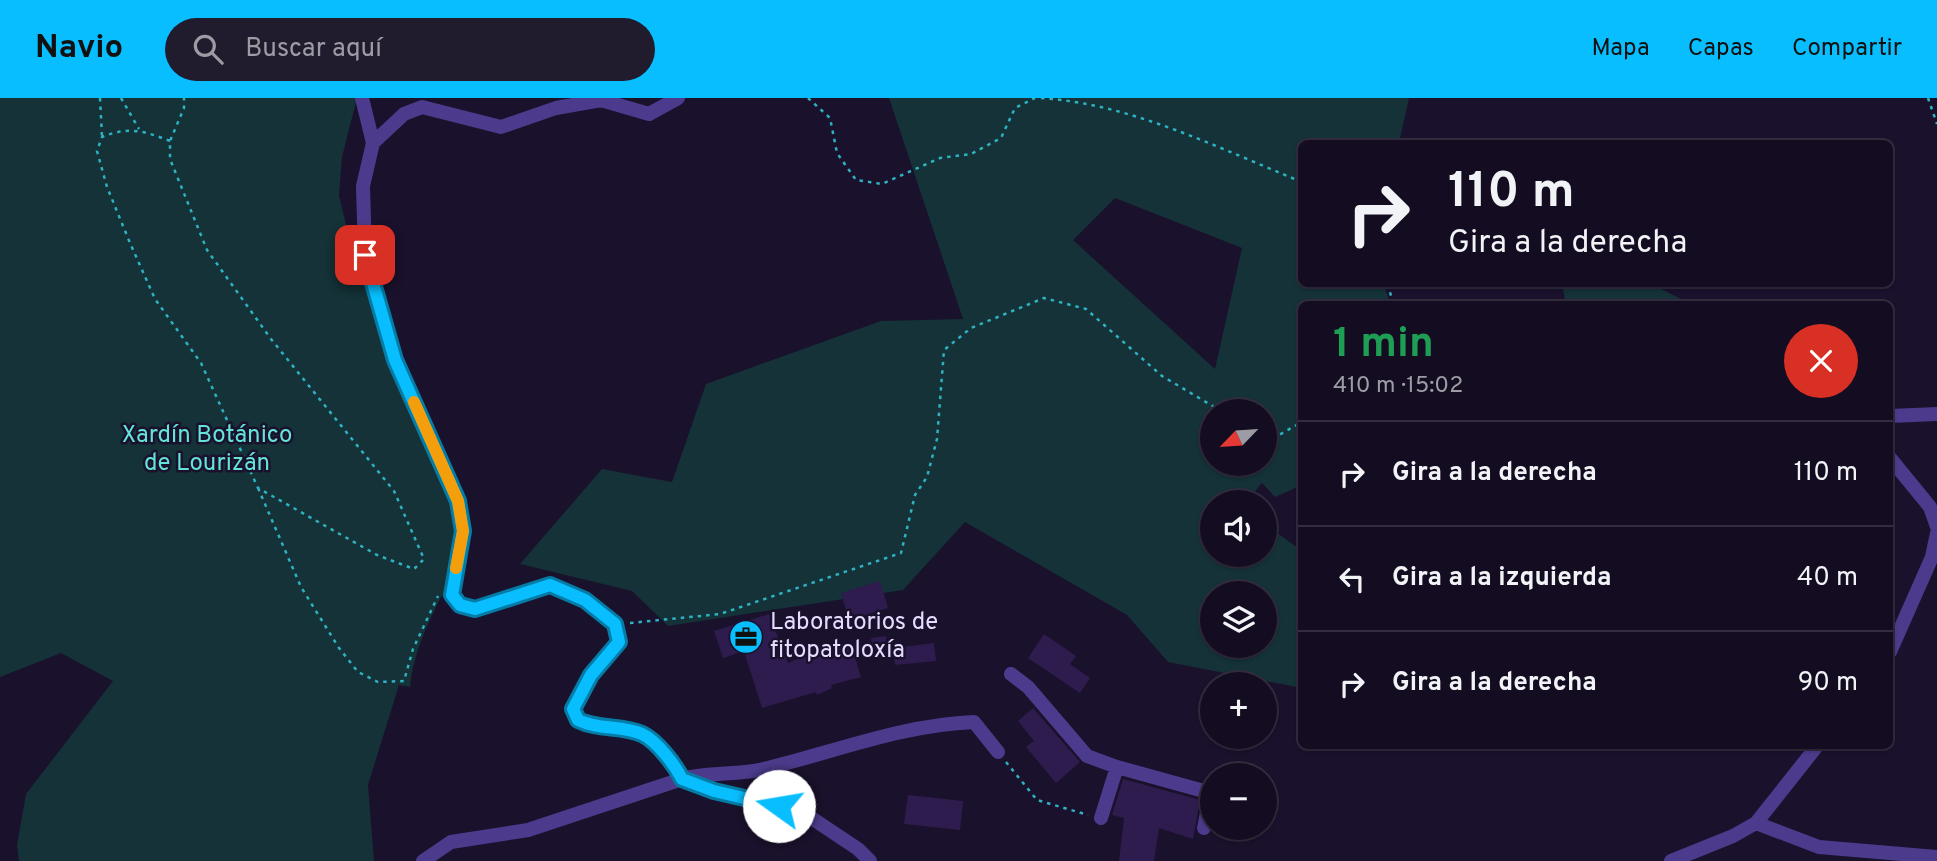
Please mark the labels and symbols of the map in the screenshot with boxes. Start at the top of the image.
pin [335,225,395,285]
north arrow [1200,399,1278,476]
park label: Xardín Botánico de Lourizán [122,421,292,479]
place label: Laboratorios de fitopatoloxía [770,608,938,666]
office icon: Laboratorios de fitopatoloxía [727,618,765,656]
position arrow [742,769,816,843]

